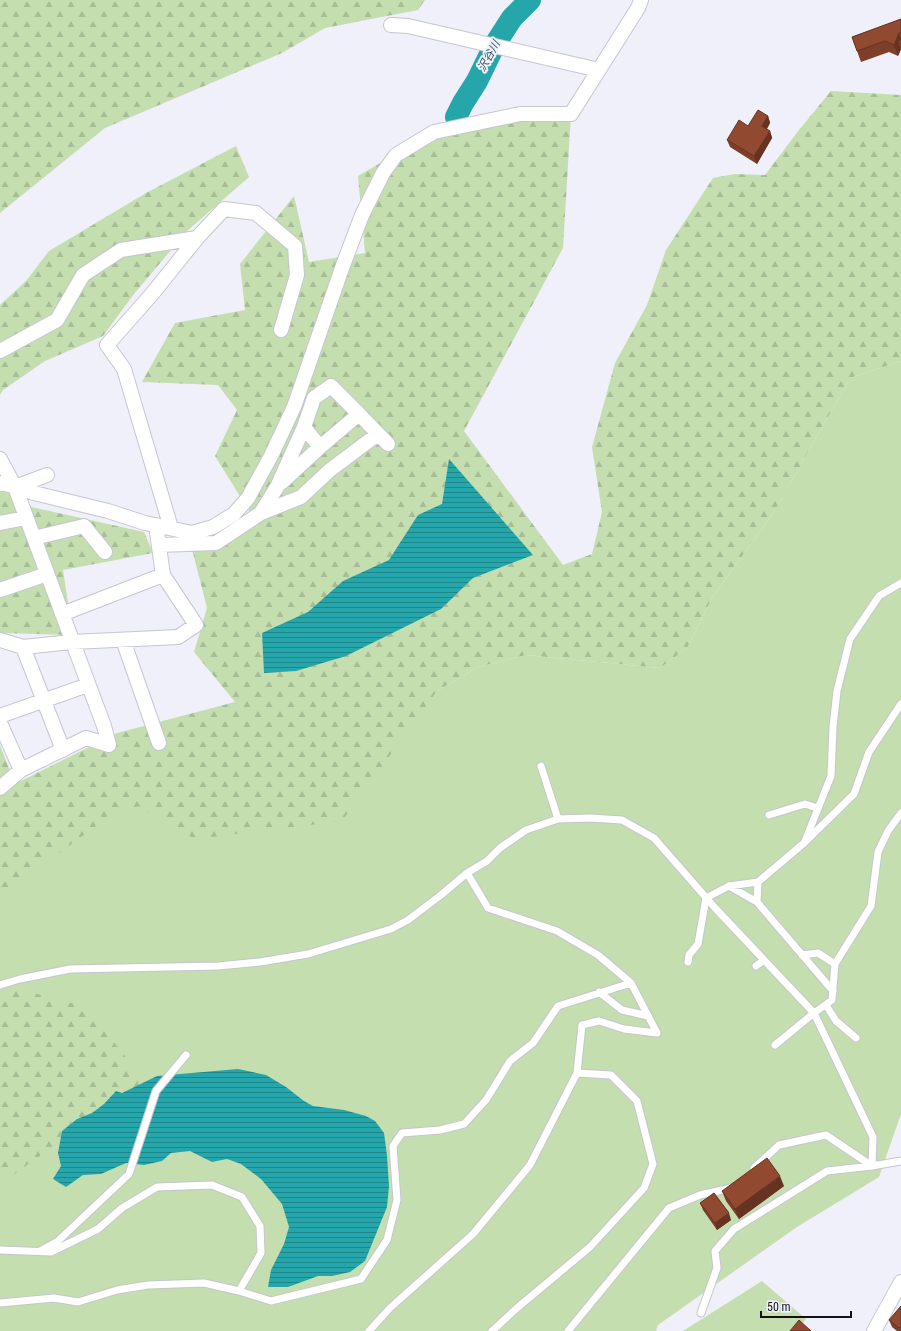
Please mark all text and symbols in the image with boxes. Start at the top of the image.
water label: 沢谷川 [475,38,503,74]
scale bar [761,1293,851,1319]
text: 50 m [767,1300,791,1314]

